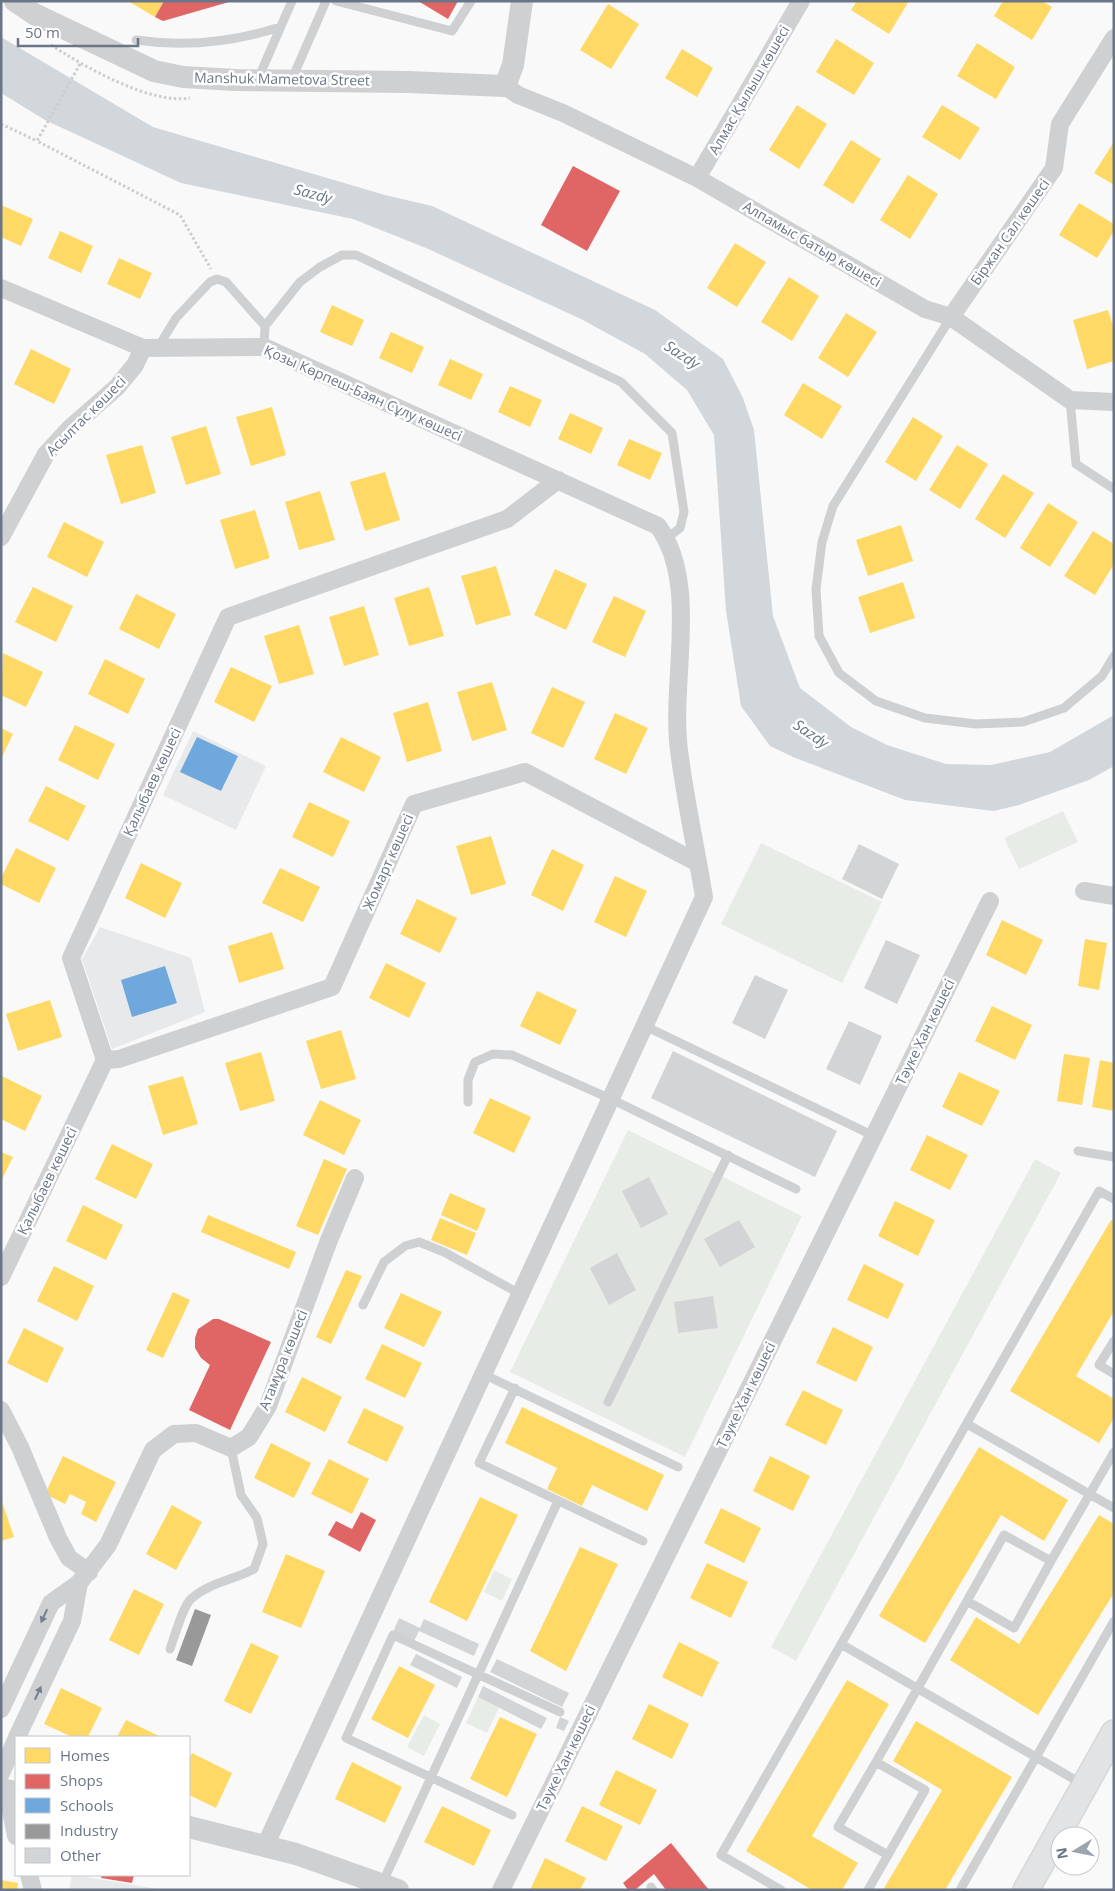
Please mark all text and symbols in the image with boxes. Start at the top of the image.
scale bar [18,15,138,47]
text: 50 m [25,22,60,42]
street label: Алмас Қылыш көшесі [704,22,793,158]
street label: Manshuk Mametova Street [194,67,370,90]
street label: Біржан Сал көшесі [966,175,1053,289]
water label: Sazdy [292,178,335,208]
street label: Алпамыс батыр көшесі [740,196,885,291]
water label: Sazdy [661,335,705,374]
street label: Қозы Көрпеш-Баян Сұлу көшесі [261,340,465,445]
street label: Асылтас көшесі [42,372,130,460]
water label: Sazdy [790,714,834,753]
street label: Қалыбаев көшесі [118,724,185,839]
street label: Жомарт көшесі [358,811,417,913]
street label: Тәуке Хан көшесі [891,976,958,1088]
street label: Қалыбаев көшесі [12,1124,81,1238]
street label: Атамұра көшесі [254,1307,311,1413]
street label: Тәуке Хан көшесі [712,1339,779,1451]
one-way arrow [40,1609,48,1623]
one-way arrow [34,1686,42,1700]
street label: Тәуке Хан көшесі [532,1702,599,1814]
legend [15,1736,190,1876]
text: Homes [60,1745,110,1765]
text: Shops [60,1770,103,1790]
text: Schools [60,1795,114,1815]
text: Industry [60,1820,118,1840]
north arrow [1050,1826,1100,1876]
text: Other [60,1845,101,1865]
text: N [1051,1846,1072,1861]

